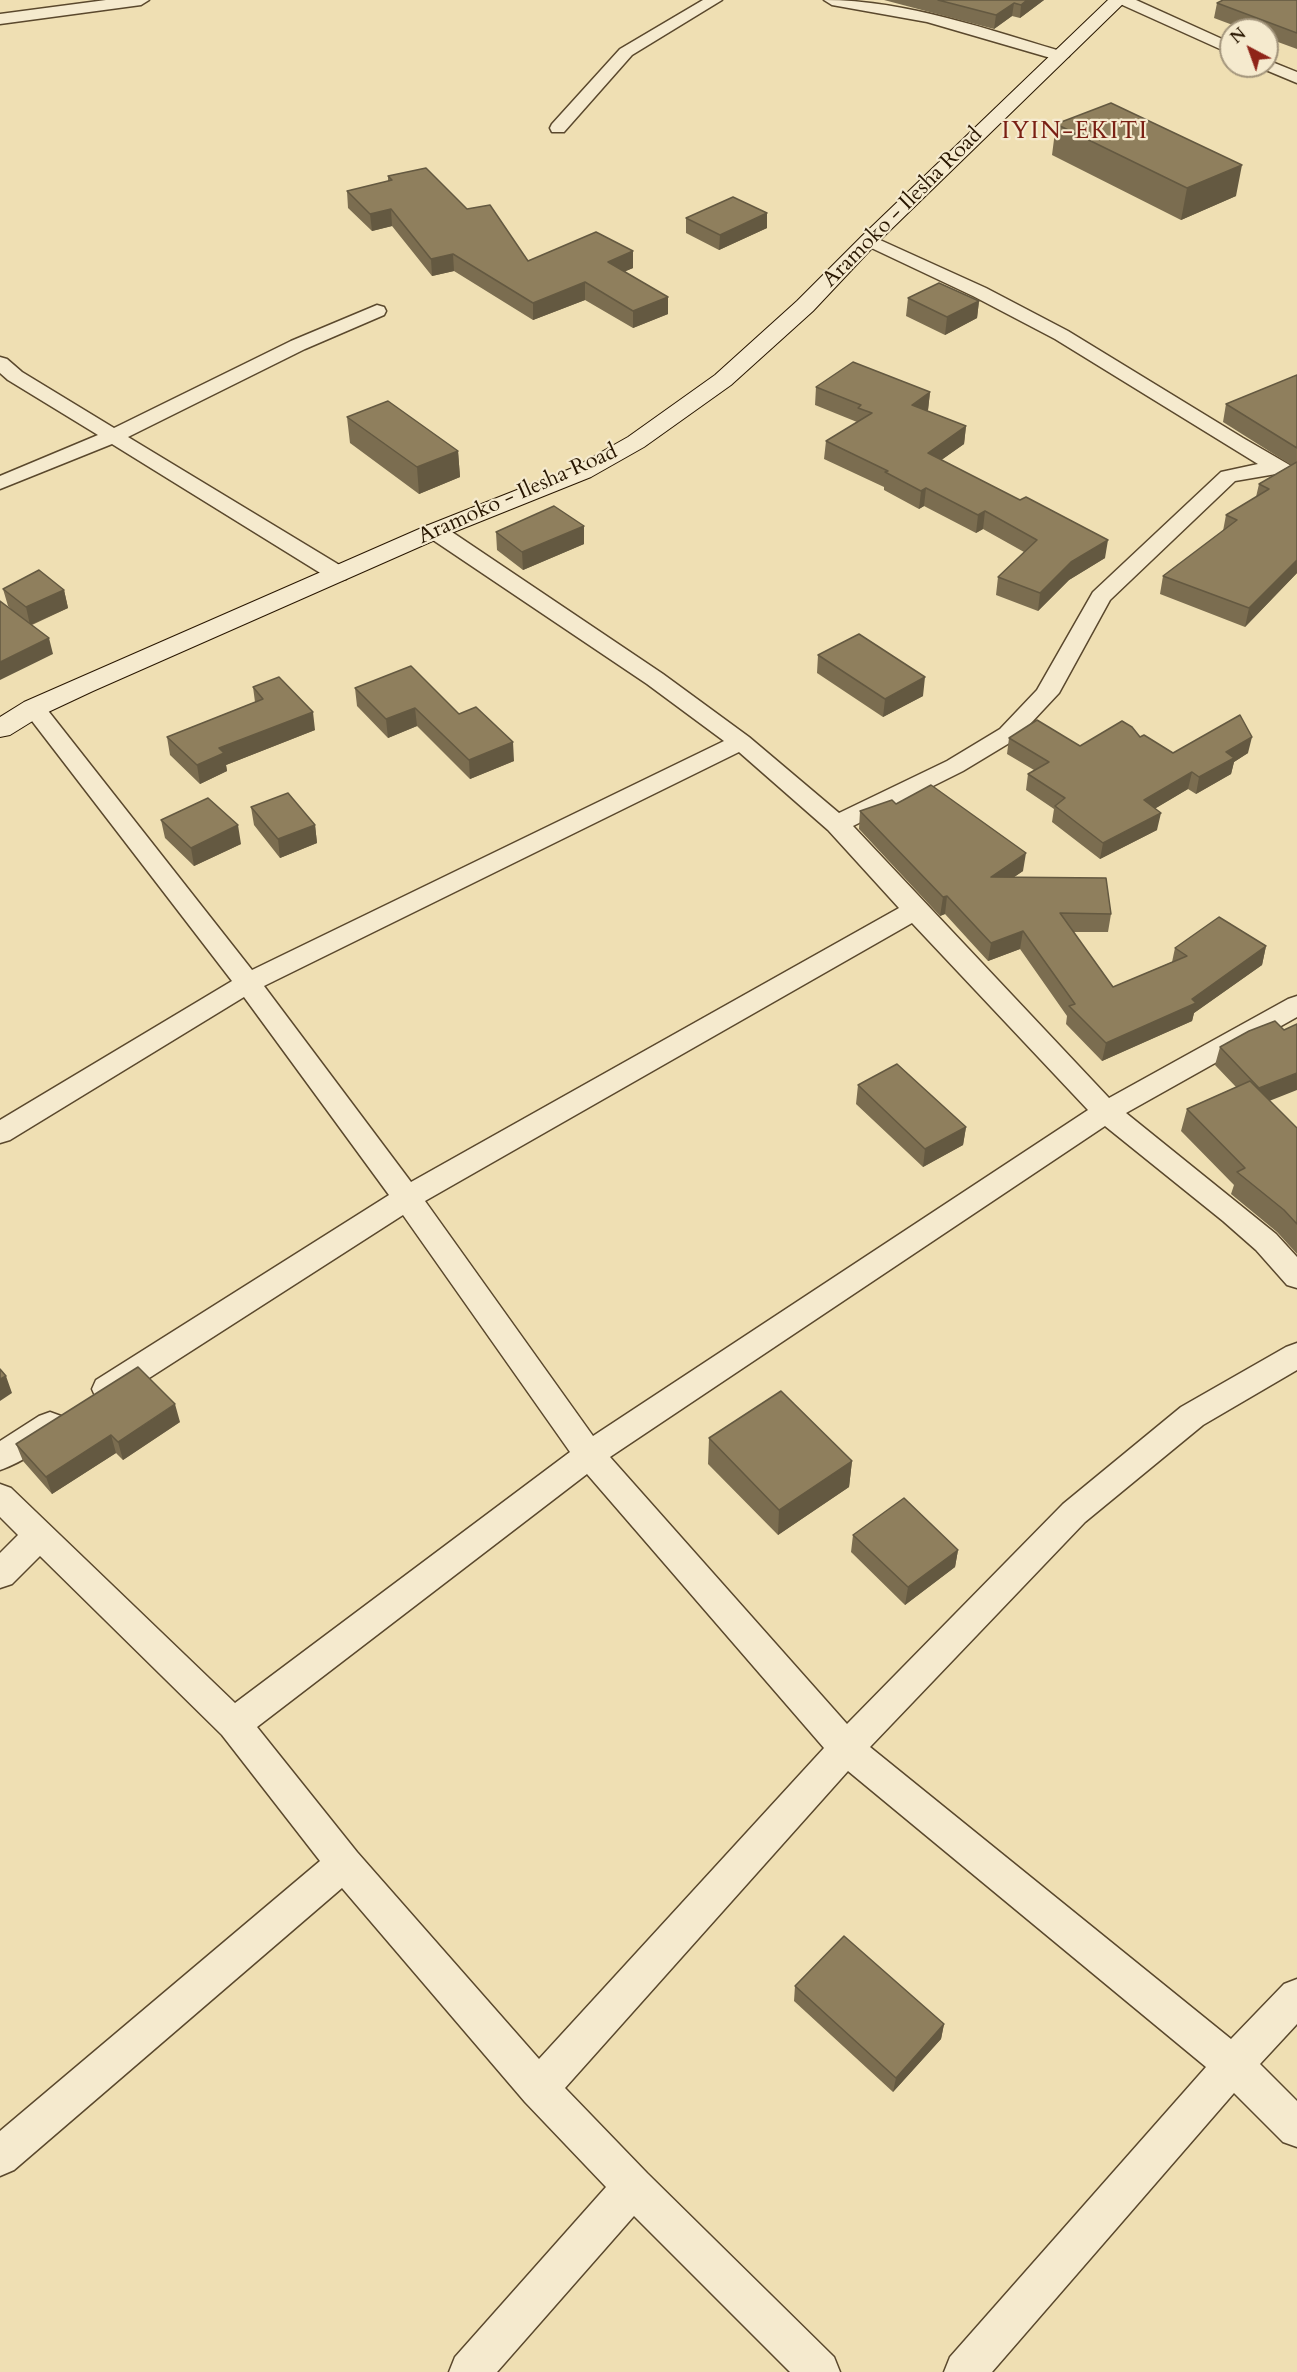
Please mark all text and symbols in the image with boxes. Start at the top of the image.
north arrow [1219,18,1279,78]
text: N [1226,23,1251,49]
district label: IYIN-EKITI [1001,118,1149,146]
street label: Aramoko - Ilesha Road [818,123,988,293]
street label: Aramoko - Ilesha Road [414,439,622,551]

